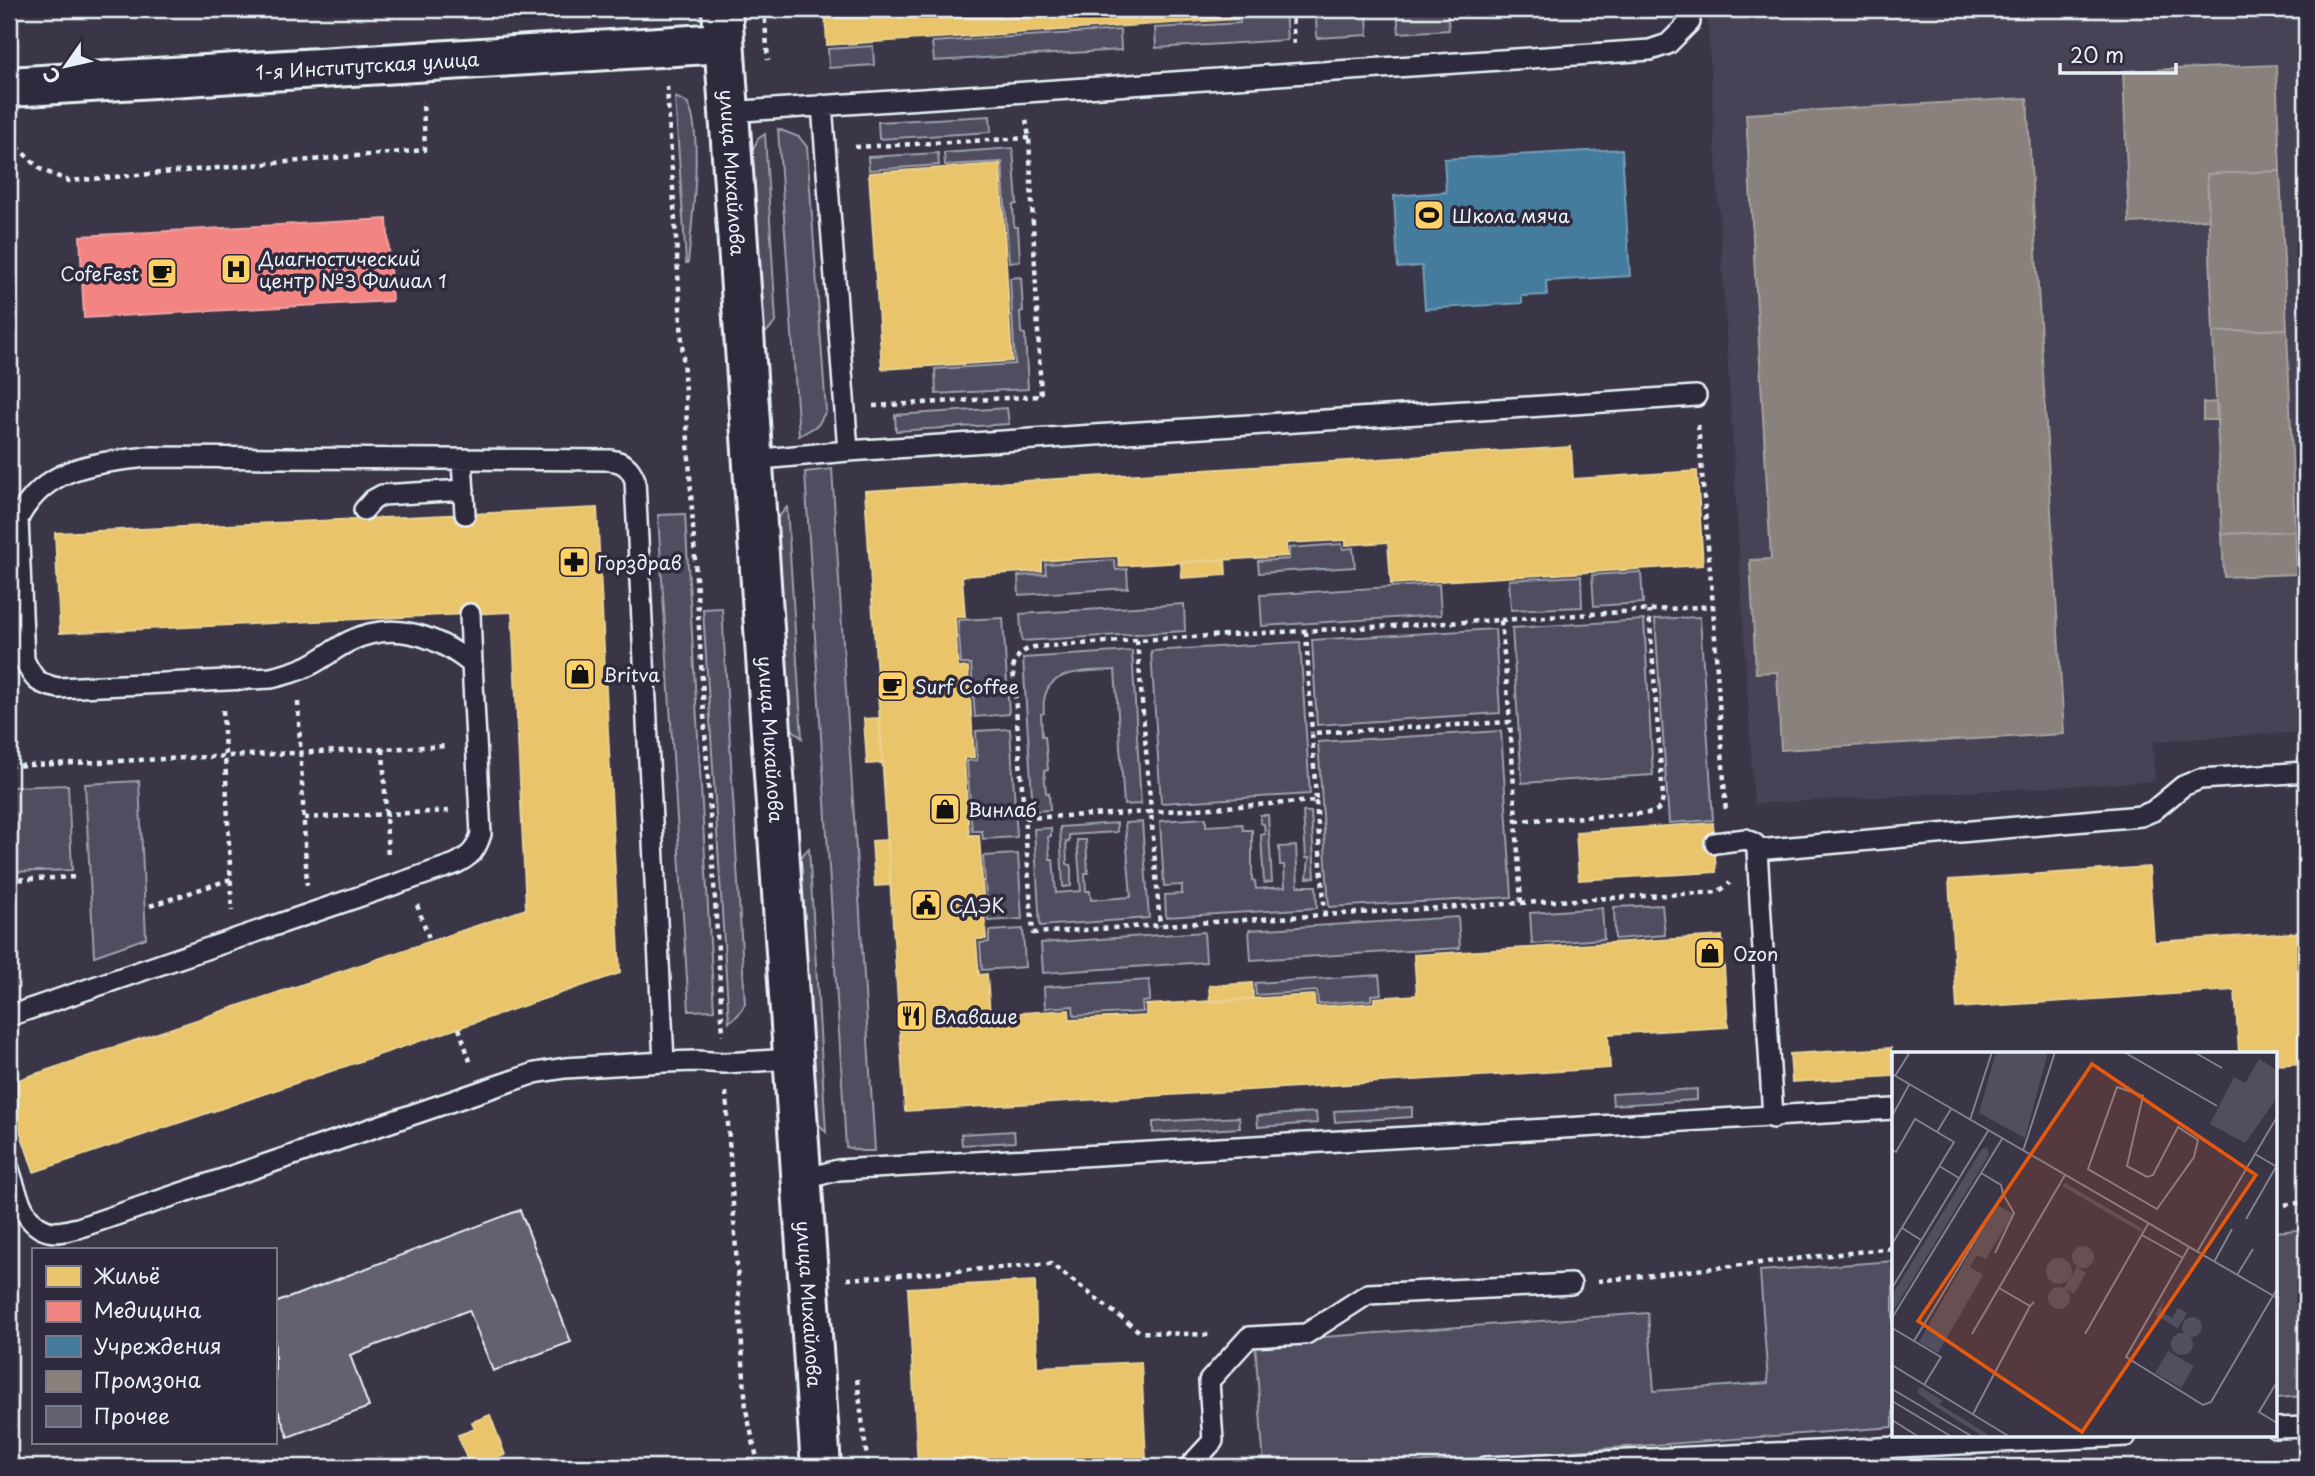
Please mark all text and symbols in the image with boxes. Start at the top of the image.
north arrow [32,32,102,102]
scale bar [2060,32,2175,76]
text: 20 m [2070,38,2124,70]
street label: 1-я Институтская улица [255,44,480,86]
text: С [35,62,67,90]
street label: улица Михайлова [713,88,753,257]
sports icon: Школа мяча [1412,198,1446,232]
place label: Школа мяча [1452,201,1570,229]
place label: Диагностический центр №3 Филиал 1 [258,244,447,294]
hospital icon: Диагностический центр №3 Филиал 1 [219,252,253,286]
cafe icon: CofeFest [145,256,179,290]
place label: CofeFest [60,259,139,287]
pharmacy icon: Горздрав [557,545,591,579]
place label: Горздрав [597,548,682,576]
street label: улица Михайлова [752,655,791,824]
shop icon: Britva [563,657,597,691]
place label: Britva [603,660,660,688]
cafe icon: Surf Coffee [875,669,909,703]
place label: Surf Coffee [915,672,1019,700]
shop icon: Винлаб [928,792,962,826]
place label: Винлаб [968,795,1037,823]
public building icon: СДЭК [909,888,943,922]
place label: СДЭК [949,891,1005,919]
shop icon: Ozon [1693,936,1727,970]
place label: Ozon [1733,939,1778,967]
restaurant icon: Влаваше [894,999,928,1033]
place label: Влаваше [934,1002,1018,1030]
inset map [1892,1052,2276,1438]
street label: улица Михайлова [790,1220,830,1388]
legend [32,1248,276,1444]
text: Жильё [93,1259,160,1291]
text: Медицина [94,1293,202,1325]
text: Учреждения [94,1329,222,1361]
text: Промзона [94,1363,201,1395]
text: Прочее [94,1399,170,1431]

